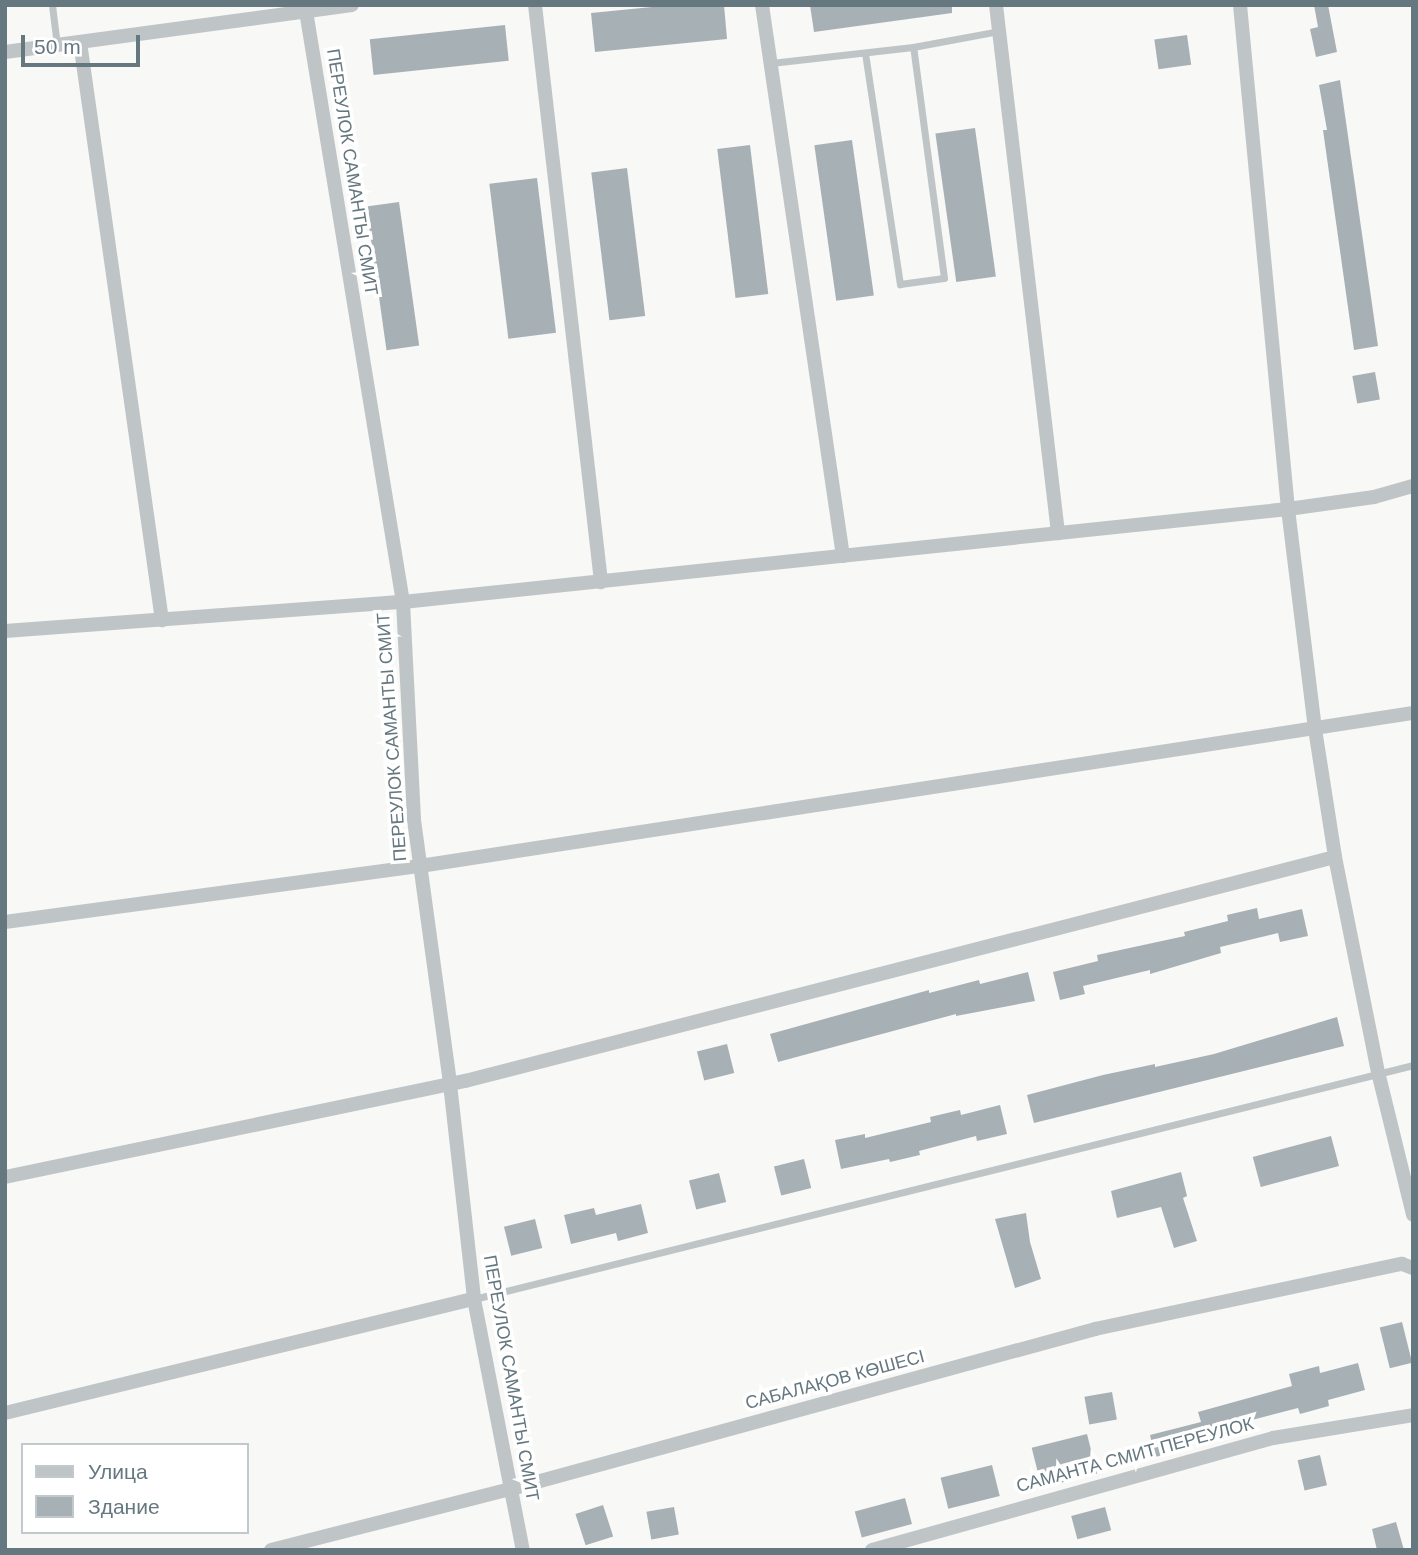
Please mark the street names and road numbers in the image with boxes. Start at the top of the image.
street label: ПЕРЕУЛОК САМАНТЫ СМИТ [322,47,382,297]
street label: ПЕРЕУЛОК САМАНТЫ СМИТ [373,612,411,862]
street label: ПЕРЕУЛОК САМАНТЫ СМИТ [479,1253,543,1503]
street label: САБАЛАҚОВ КӨШЕСІ [743,1346,927,1414]
street label: САМАНТА СМИТ ПЕРЕУЛОК [1014,1413,1256,1497]

